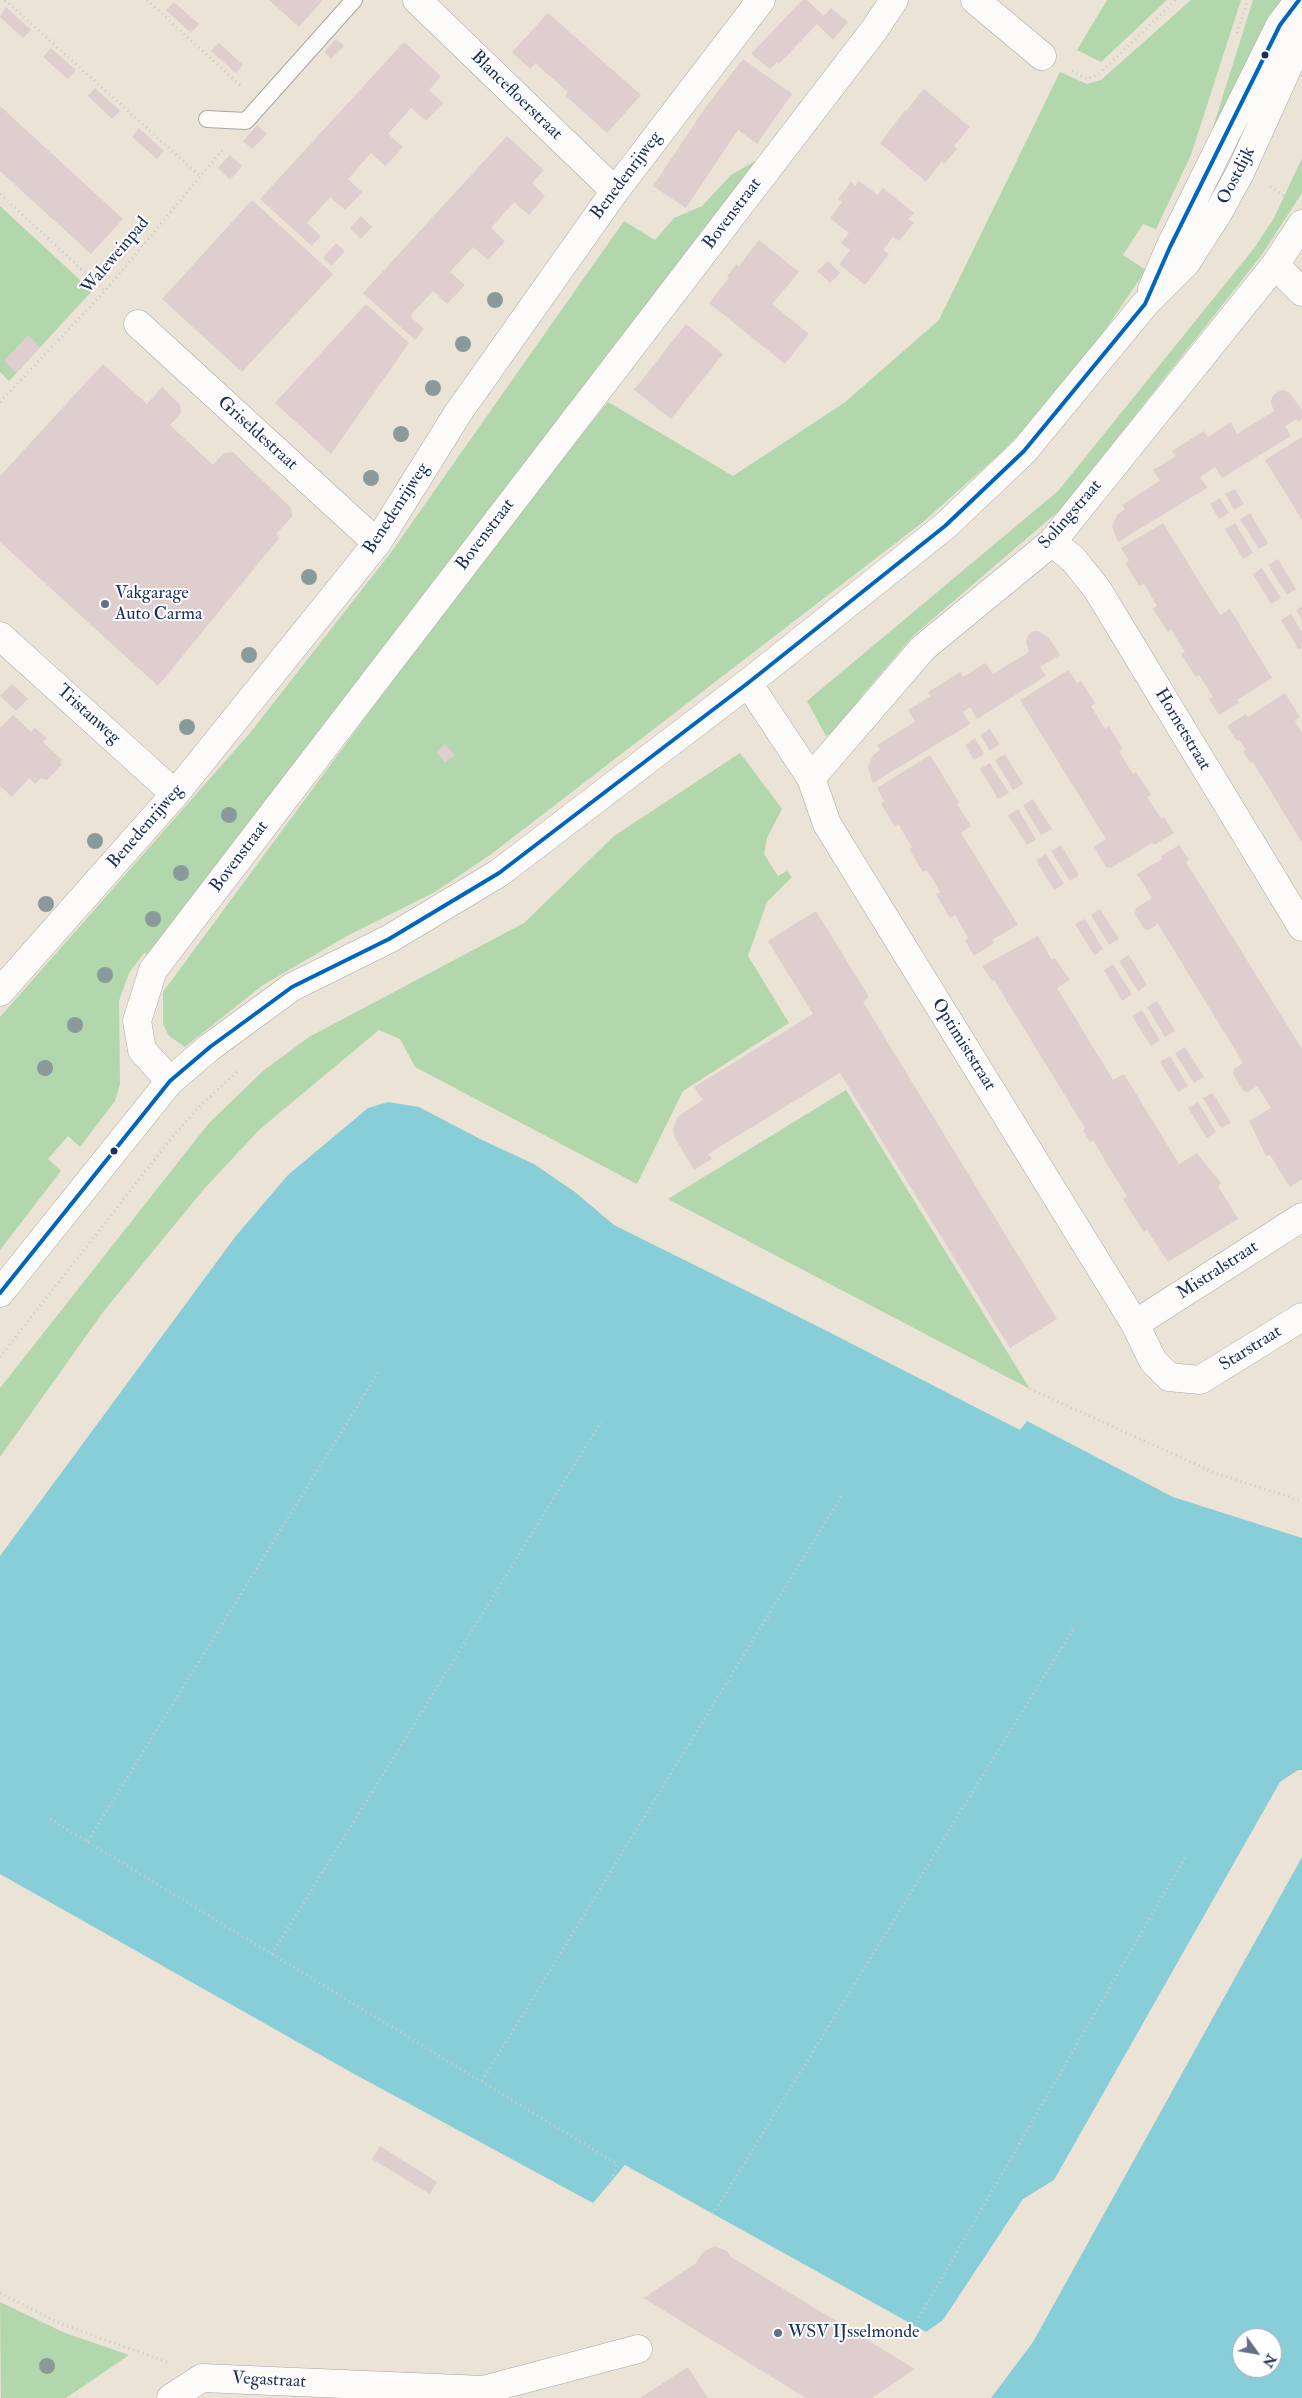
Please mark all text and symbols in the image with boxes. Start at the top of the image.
street label: Blancefloerstraat [466,47,566,145]
unlabelled marker [1260,50,1270,60]
street label: Benedenrijweg [587,128,667,224]
street label: Oostdijk [1213,144,1261,208]
street label: Bovenstraat [699,174,767,254]
street label: Waleweinpad [77,213,155,299]
street label: Griseldestraat [212,392,302,476]
street label: Benedenrijweg [359,459,435,559]
street label: Solingstraat [1035,476,1107,554]
street label: Bovenstraat [452,495,520,575]
place label: Vakgarage Auto Carma [115,583,202,626]
marker: Vakgarage Auto Carma [99,598,111,610]
street label: Tristanweg [52,681,124,749]
street label: Hornetstraat [1149,685,1215,775]
street label: Benedenrijweg [104,780,188,874]
street label: Bovenstraat [206,817,274,897]
street label: Optimiststraat [926,995,1000,1095]
unlabelled marker [109,1146,119,1156]
street label: Mistralstraat [1173,1237,1263,1305]
street label: Starstraat [1216,1321,1286,1377]
place label: WSV IJsselmonde [788,2322,920,2344]
marker: WSV IJsselmonde [772,2327,784,2339]
north arrow [1232,2328,1282,2378]
text: N [1259,2351,1280,2371]
street label: Vegastraat [231,2368,307,2394]

